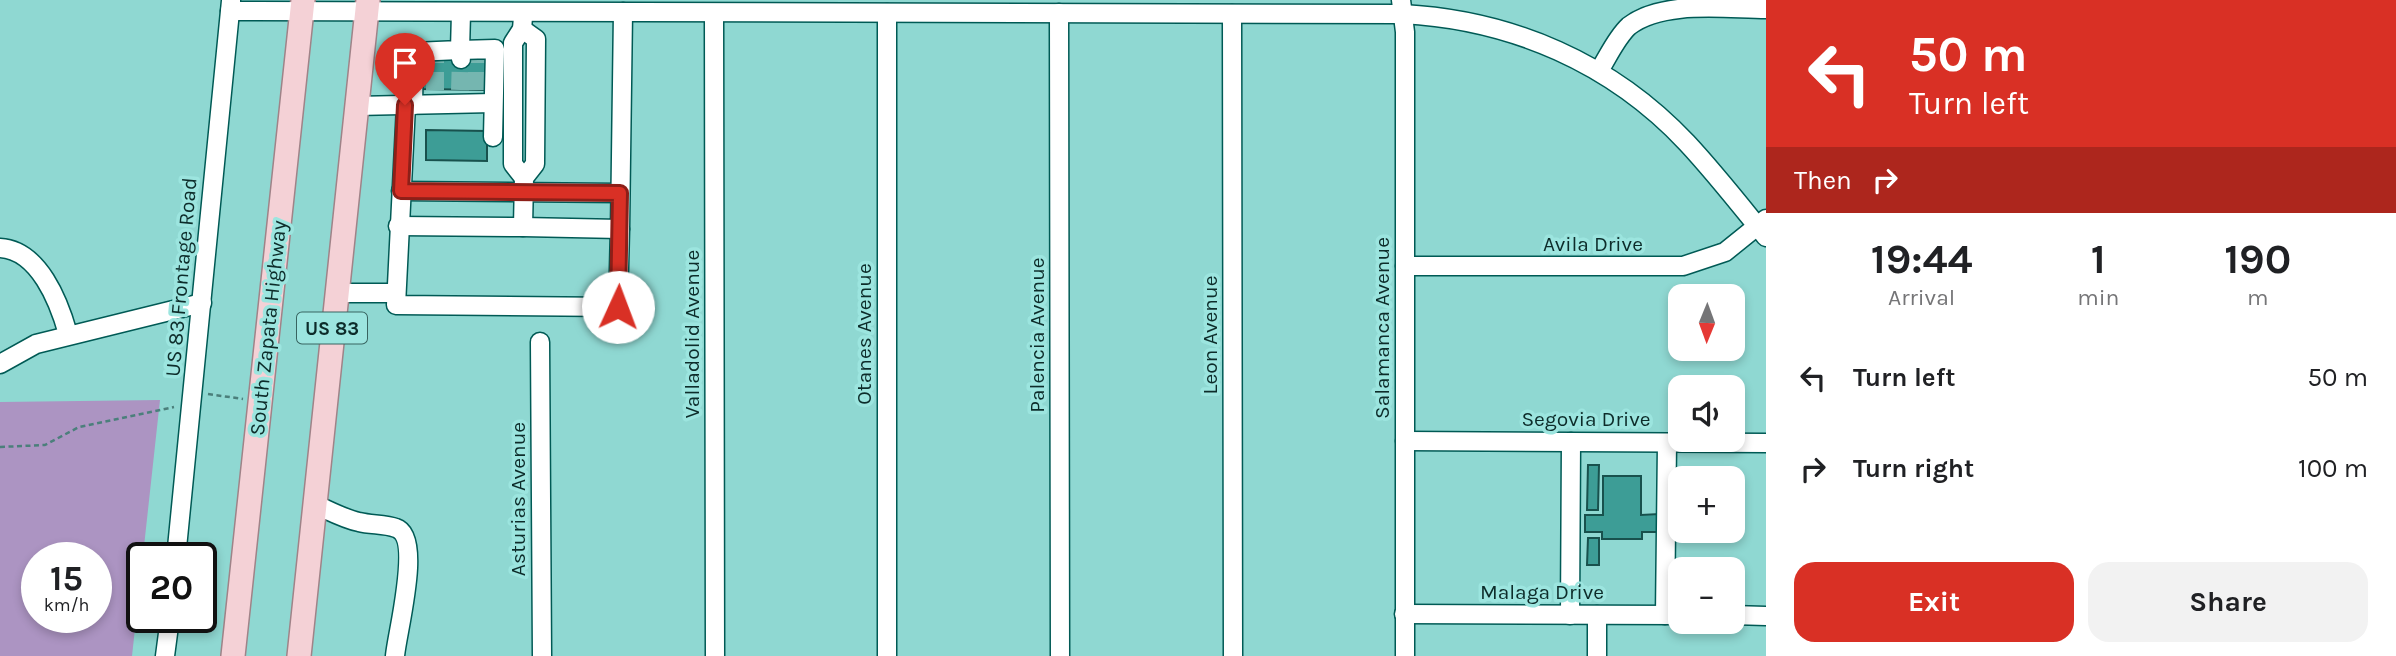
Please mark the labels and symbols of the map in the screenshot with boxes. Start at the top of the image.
pin [375,33,435,105]
street label: US 83 Frontage Road [160,176,202,378]
street label: South Zapata Highway [245,219,291,437]
street label: Avila Drive [1543,232,1643,256]
street label: Salamanca Avenue [1370,237,1394,419]
street label: Valladolid Avenue [680,250,704,418]
street label: Palencia Avenue [1025,257,1049,413]
street label: Otanes Avenue [852,263,876,405]
position arrow [581,270,655,344]
street label: Leon Avenue [1198,276,1222,394]
north arrow [1668,284,1745,360]
road number: US 83 [297,312,367,344]
street label: Segovia Drive [1521,407,1651,431]
street label: Asturias Avenue [506,422,530,576]
speed limit sign: 20 [126,542,217,633]
street label: Malaga Drive [1480,580,1604,604]

